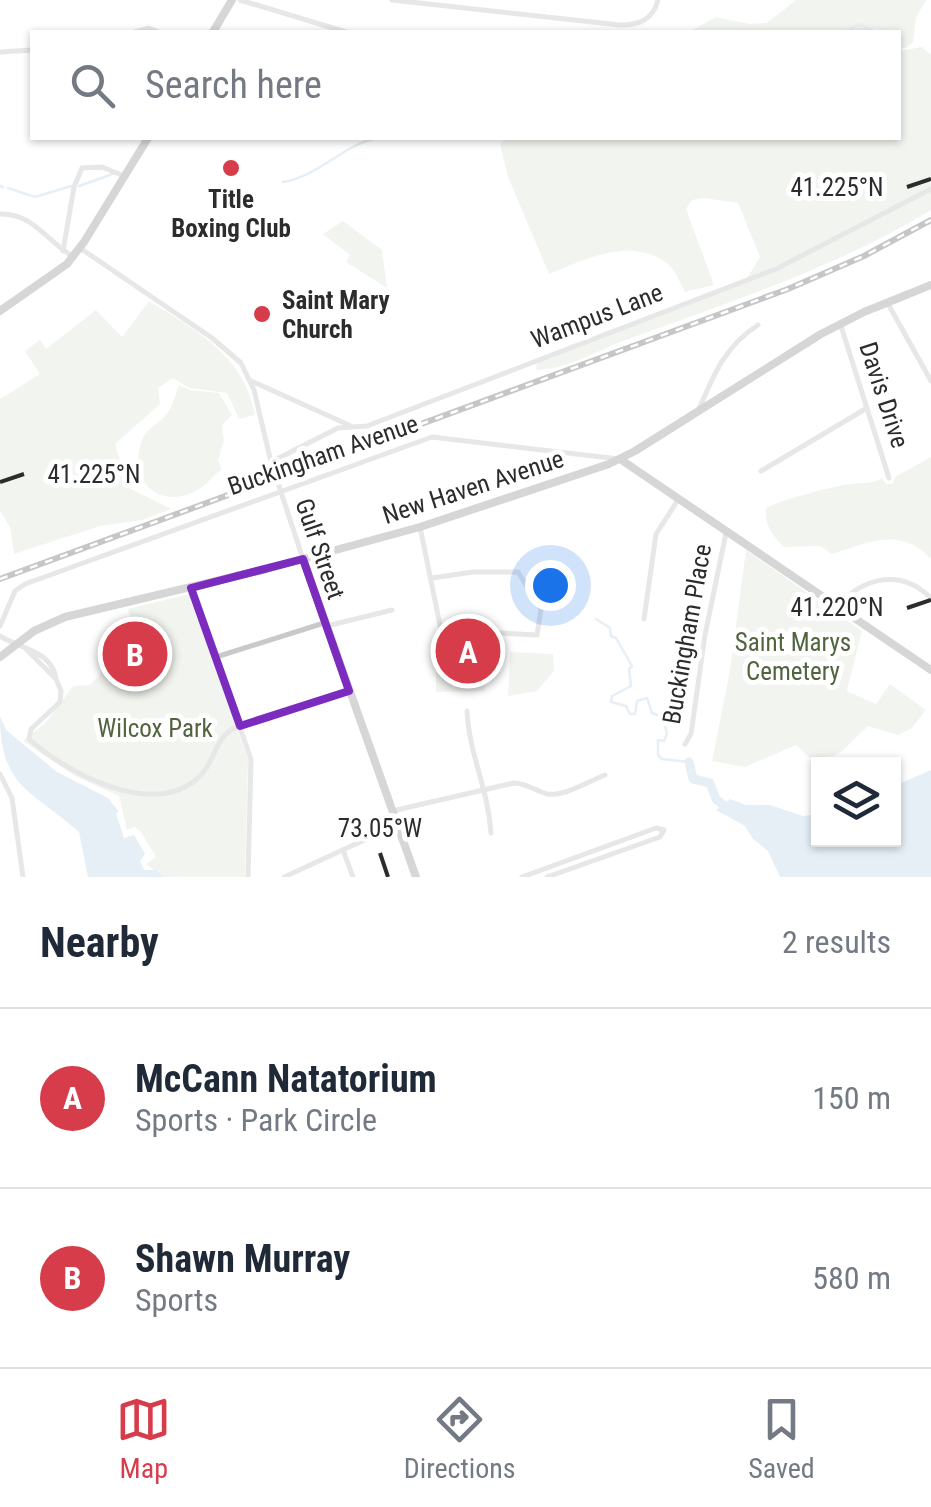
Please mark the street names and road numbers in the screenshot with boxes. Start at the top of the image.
street label: Wampus Lane [527,278,667,354]
street label: Davis Drive [853,338,915,452]
street label: Buckingham Avenue [224,409,422,501]
street label: New Haven Avenue [379,444,567,530]
street label: Gulf Street [289,495,351,603]
street label: Buckingham Place [657,542,717,726]

